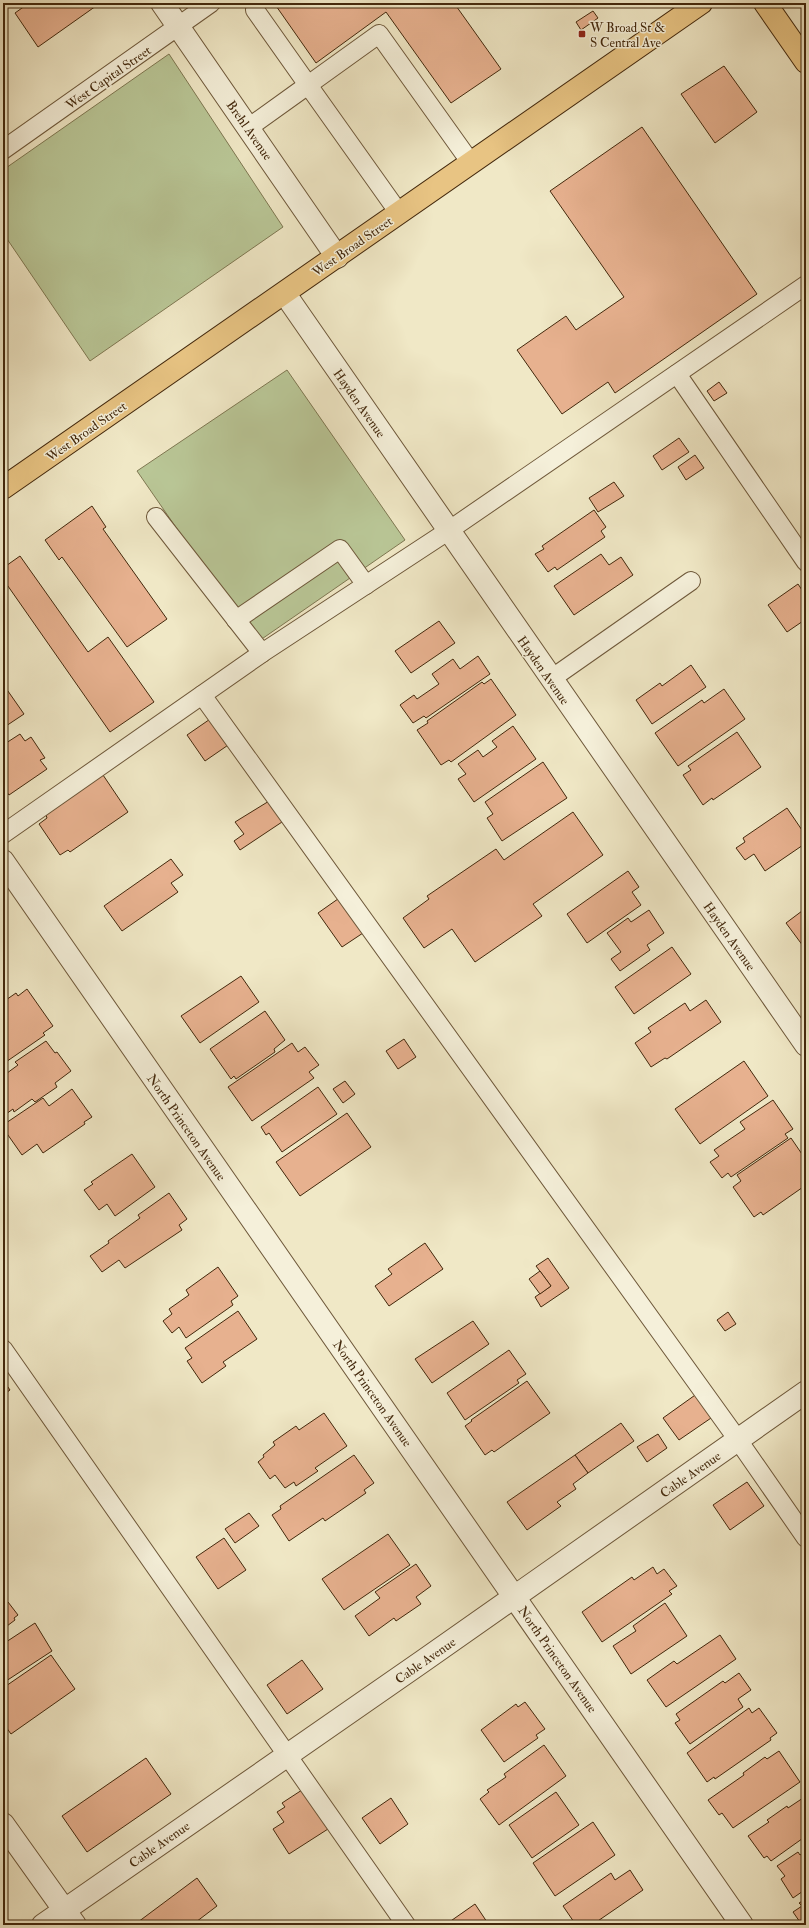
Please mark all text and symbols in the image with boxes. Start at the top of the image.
place label: W Broad St & S Central Ave [589,20,665,51]
marker: W Broad St & S Central Ave [577,29,587,39]
street label: West Capital Street [62,42,155,115]
street label: Brehl Avenue [223,98,276,164]
street label: West Broad Street [309,213,396,281]
street label: Hayden Avenue [329,366,389,442]
street label: West Broad Street [43,398,130,466]
street label: Hayden Avenue [513,633,573,709]
street label: Hayden Avenue [699,899,759,975]
street label: North Princeton Avenue [143,1071,229,1185]
street label: North Princeton Avenue [329,1337,415,1451]
street label: Cable Avenue [657,1448,724,1502]
street label: North Princeton Avenue [514,1603,600,1717]
street label: Cable Avenue [392,1634,459,1688]
street label: Cable Avenue [126,1818,193,1872]

